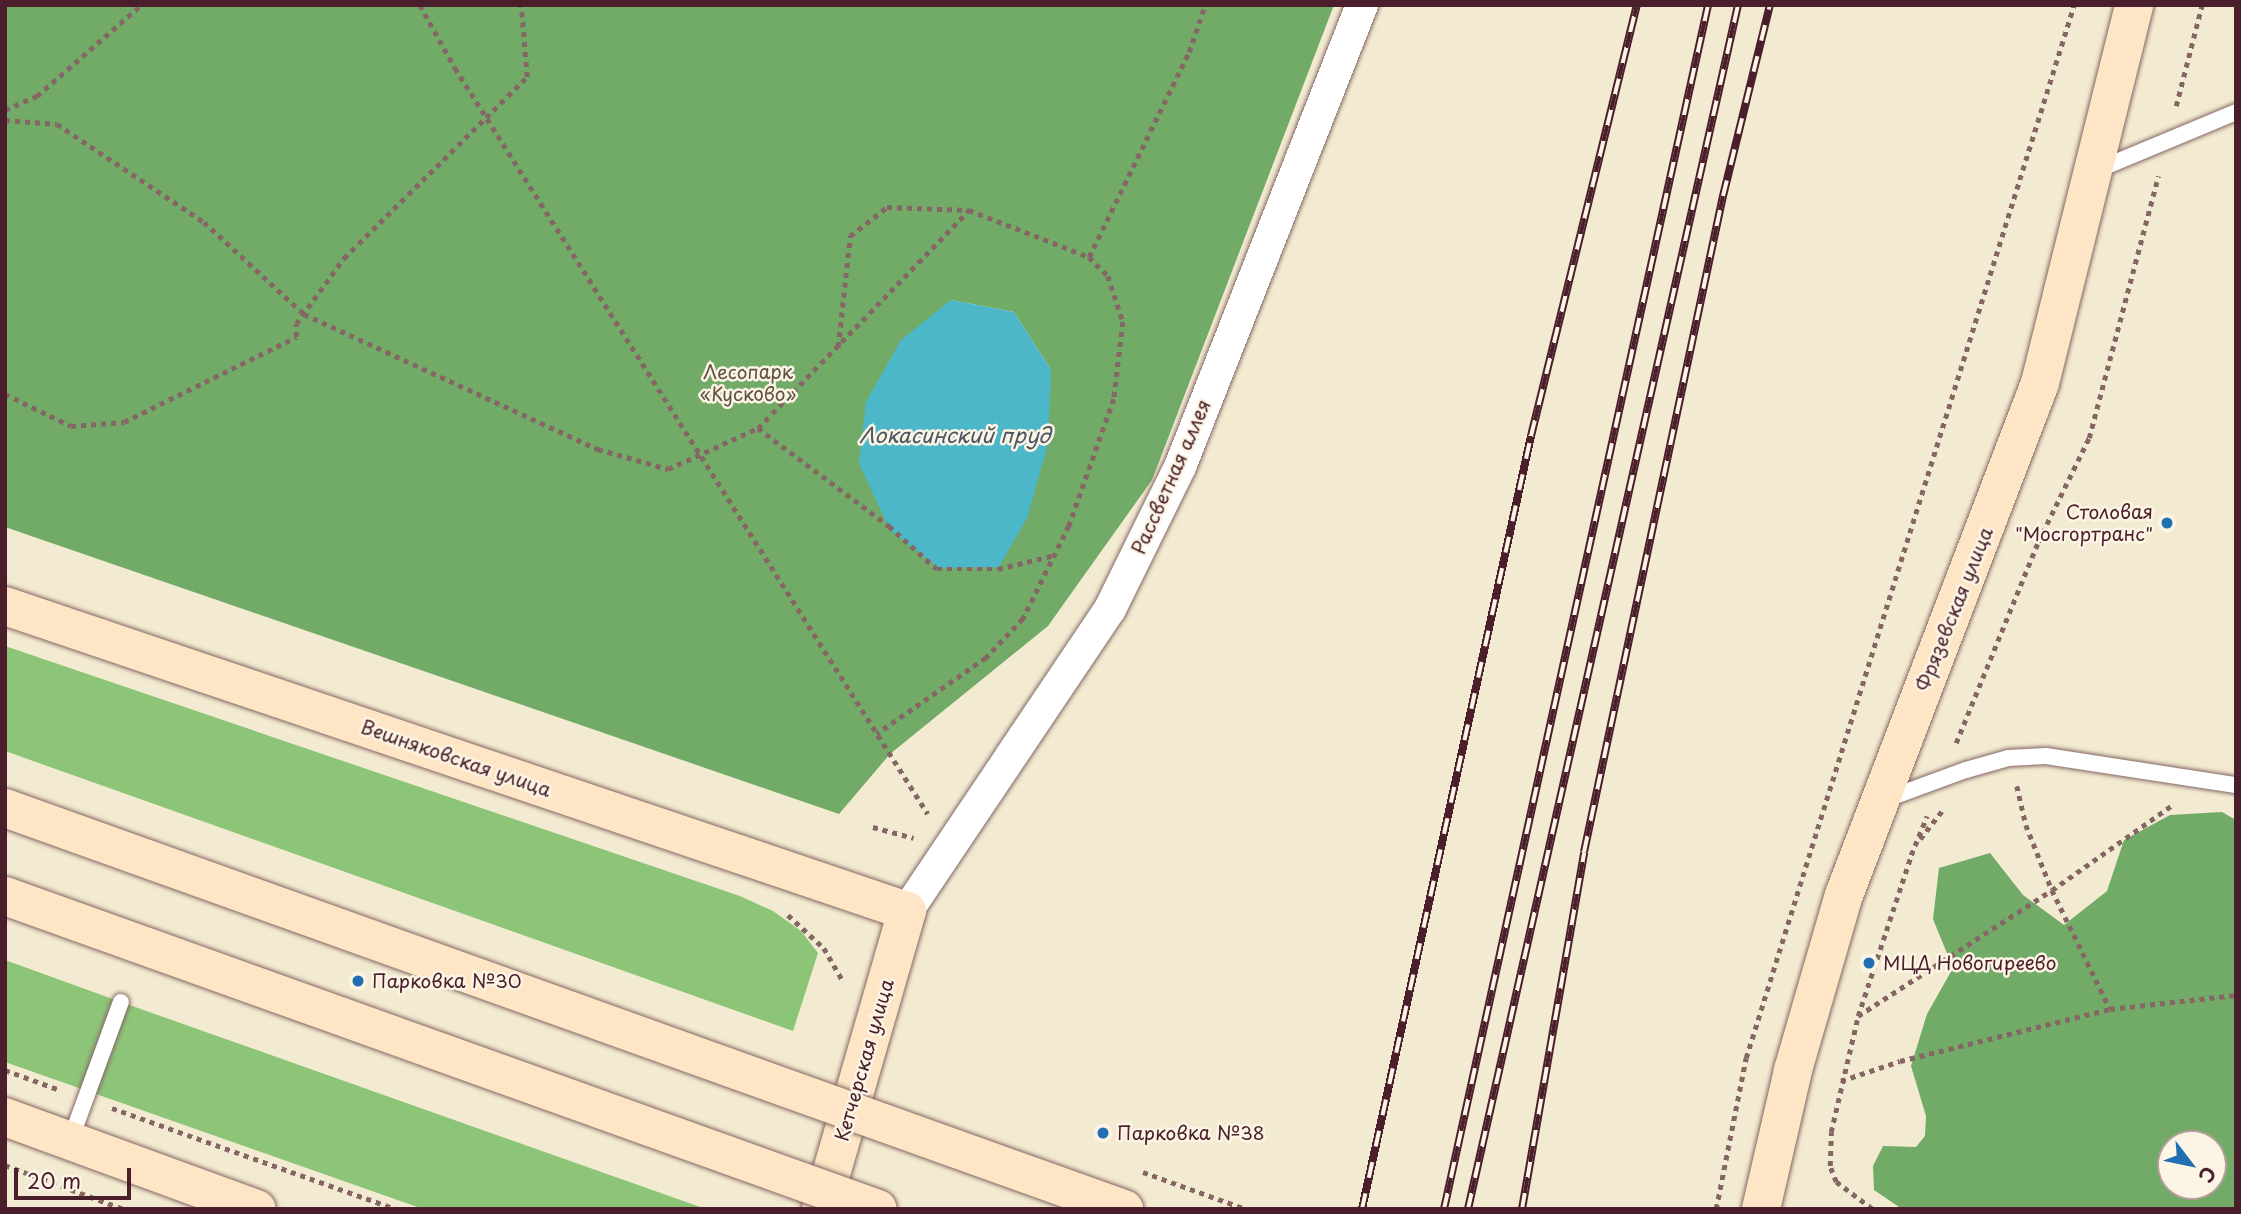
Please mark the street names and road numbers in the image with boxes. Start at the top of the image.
street label: Рассветная аллея [1127,396,1215,558]
street label: Фрязевская улица [1911,523,1997,695]
street label: Вешняковская улица [357,715,555,801]
street label: Кетчерская улица [830,976,898,1144]

